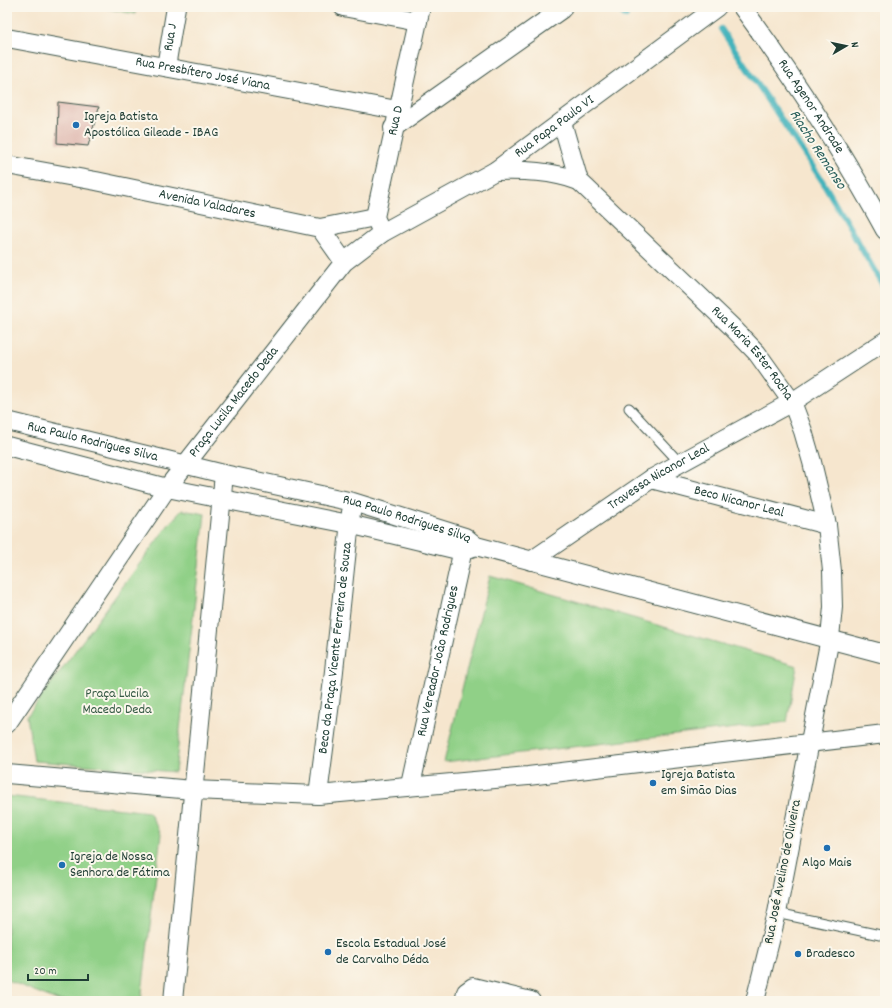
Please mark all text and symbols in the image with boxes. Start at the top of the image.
street label: Rua J [159,22,183,53]
north arrow [826,26,866,66]
text: N [846,41,862,49]
street label: Rua Presbítero José Viana [134,52,272,96]
street label: Rua Agenor Andrade [772,55,849,158]
street label: Rua Papa Paulo VI [511,90,599,163]
street label: Rua D [383,104,409,137]
water label: Riacho Remanso [783,106,852,195]
place label: Igreja Batista Apostólica Gileade - IBAG [84,107,218,143]
marker: Igreja Batista Apostólica Gileade - IBAG [71,120,81,130]
street label: Avenida Valadares [157,184,258,224]
street label: Rua Maria Ester Rocha [706,302,798,405]
street label: Praça Lucila Macedo Deda [184,342,284,462]
street label: Rua Paulo Rodrigues Silva [25,416,160,468]
street label: Travessa Nicanor Leal [604,439,714,516]
street label: Beco Nicanor Leal [692,481,787,524]
street label: Rua Paulo Rodrigues Silva [341,490,476,549]
street label: Beco da Praça Vicente Ferreira de Souza [313,541,358,755]
street label: Rua Vereador João Rodrigues [412,583,465,738]
park label: Praça Lucila Macedo Deda [82,684,152,720]
place label: Igreja Batista em Simão Dias [661,765,737,801]
marker: Igreja Batista em Simão Dias [648,778,658,788]
street label: Rua José Avelino de Oliveira [759,798,807,946]
marker: Algo Mais [822,843,832,853]
place label: Igreja de Nossa Senhora de Fátima [70,847,170,883]
place label: Algo Mais [802,853,852,873]
marker: Igreja de Nossa Senhora de Fátima [57,860,67,870]
place label: Escola Estadual José de Carvalho Déda [336,934,446,970]
place label: Bradesco [806,944,855,964]
marker: Escola Estadual José de Carvalho Déda [323,947,333,957]
marker: Bradesco [793,949,803,959]
scale bar [28,956,88,982]
text: 20 m [34,963,57,980]

